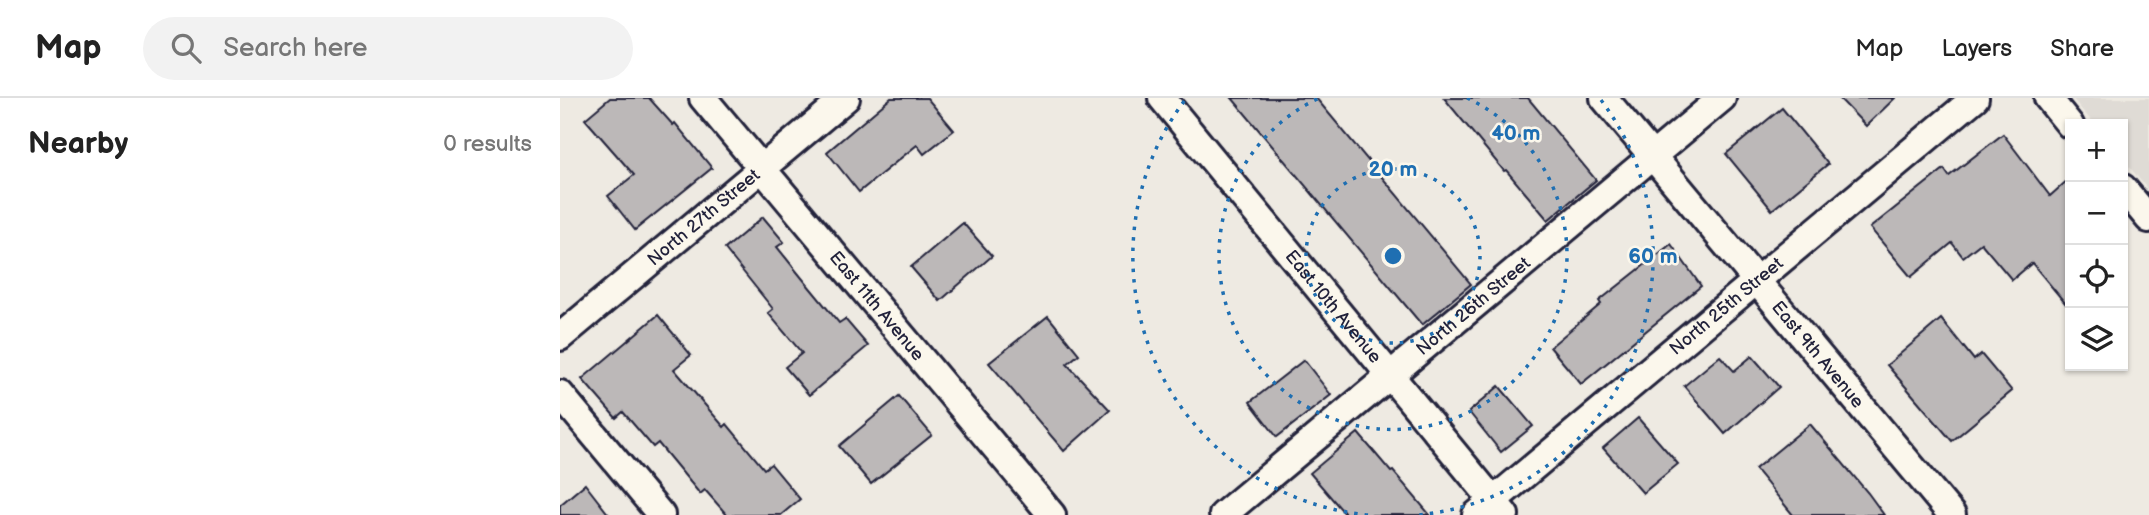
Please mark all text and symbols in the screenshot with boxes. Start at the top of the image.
search box [143,17,633,80]
text: Map [35,28,101,68]
icon: search [167,29,205,67]
text: Search here [223,33,367,64]
text: Map [1855,34,1903,63]
text: Layers [1941,34,2012,63]
text: Share [2050,34,2114,63]
map controls [2065,119,2128,371]
button: + [2065,119,2128,182]
text: 40 m [1491,121,1541,146]
text: Nearby [28,126,128,162]
text: 0 results [443,130,532,158]
text: 20 m [1369,157,1417,182]
street label: North 27th Street [643,164,764,270]
button: − [2065,182,2128,245]
centre of rings [1381,244,1405,268]
text: 60 m [1628,244,1678,269]
button: locate [2065,245,2128,308]
street label: East 10th Avenue [1281,246,1386,367]
street label: East 11th Avenue [825,247,929,365]
street label: North 26th Street [1412,252,1535,360]
street label: North 25th Street [1665,252,1787,359]
street label: East 9th Avenue [1767,297,1869,412]
button: layers [2065,308,2128,371]

